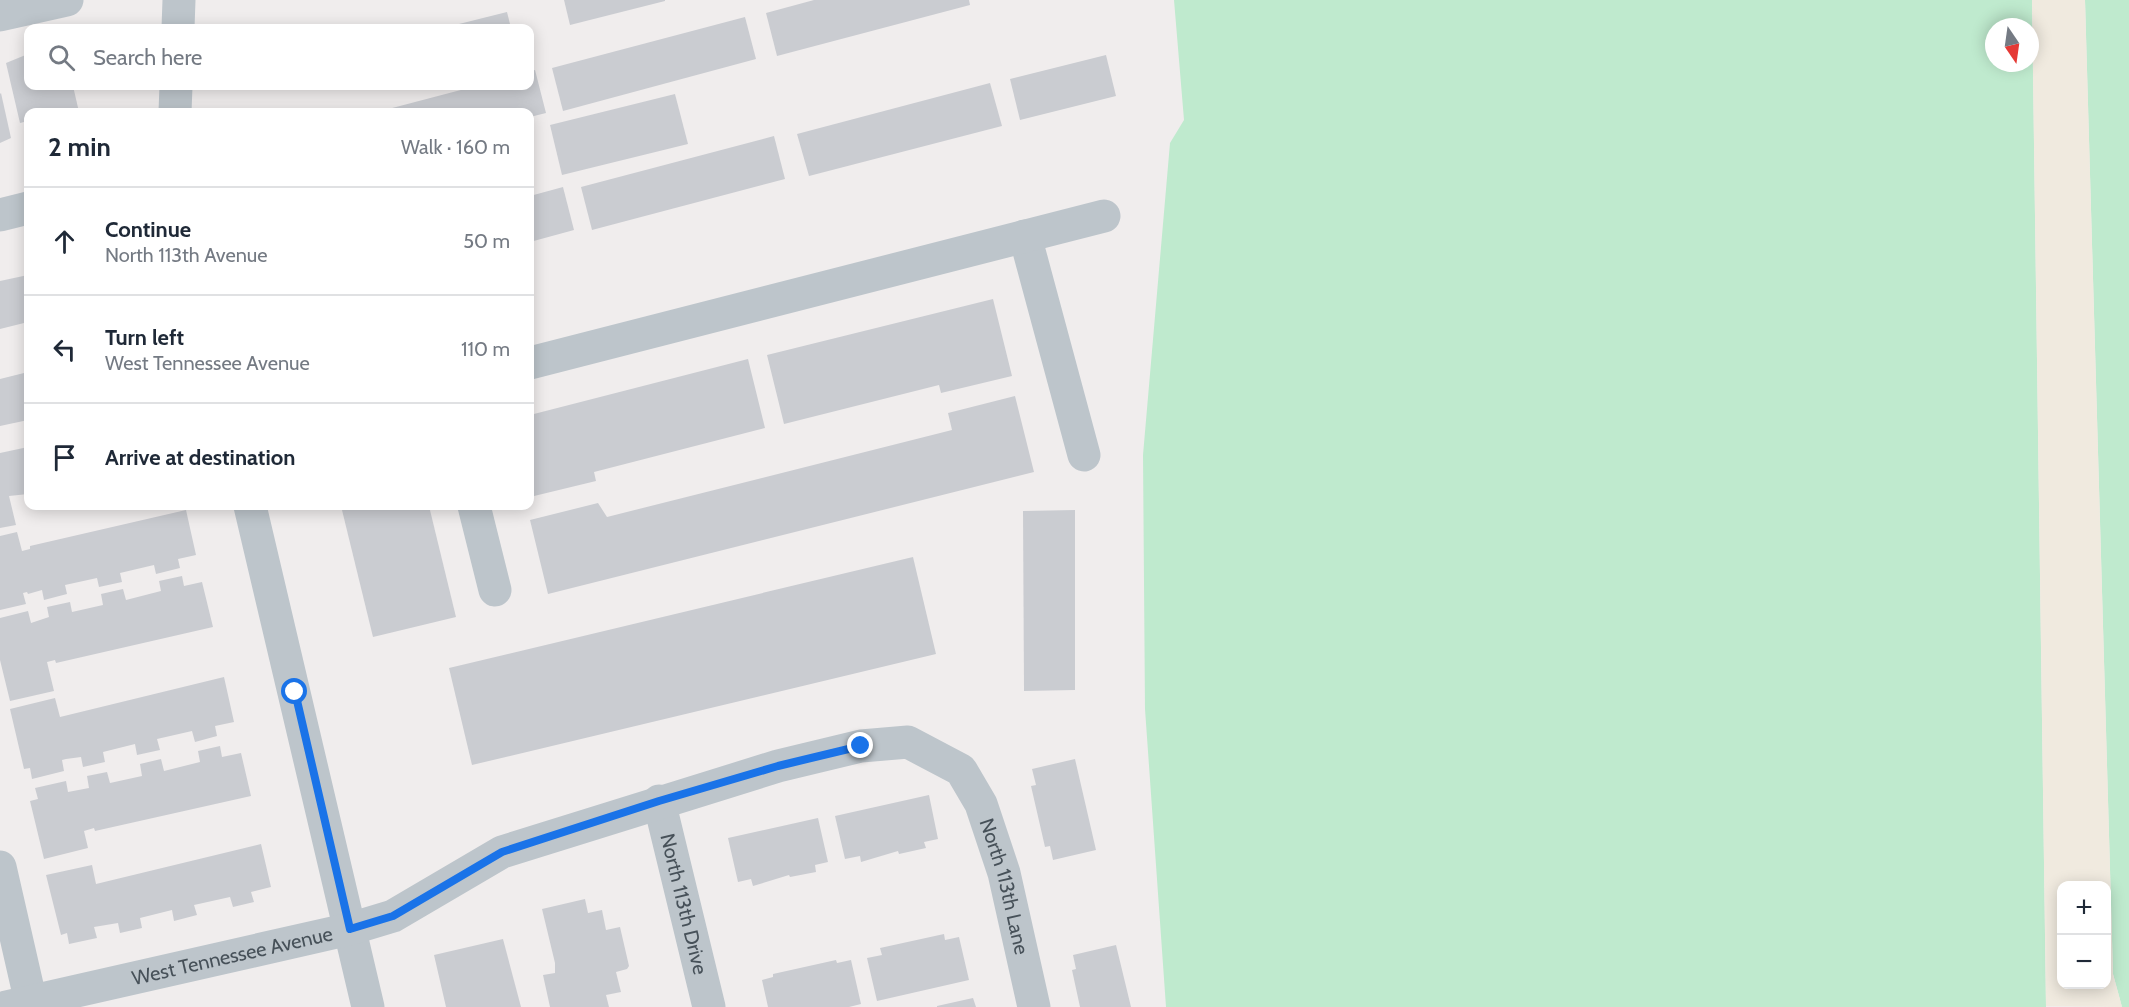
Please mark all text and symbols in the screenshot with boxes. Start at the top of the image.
north arrow [1985,18,2039,72]
search box [24,24,534,90]
icon: search [45,41,78,74]
text: Search here [93,44,202,71]
text: 2 min [48,131,111,163]
text: Walk · 160 m [401,135,510,159]
text: Continue [105,216,191,243]
icon: ahead [48,225,81,258]
text: 50 m [463,229,510,253]
text: North 113th Avenue [105,243,268,267]
text: Turn left [105,324,184,351]
icon: left [48,333,81,366]
text: 110 m [461,337,510,361]
text: West Tennessee Avenue [105,351,310,375]
icon: arrive [48,441,81,474]
text: Arrive at destination [105,444,295,471]
route start [281,678,307,704]
route end [847,732,873,758]
street label: North 113th Lane [975,815,1034,957]
street label: North 113th Drive [655,831,713,977]
map controls [2057,881,2111,989]
button: + [2057,881,2111,935]
street label: West Tennessee Avenue [130,921,335,990]
button: − [2057,935,2111,989]

